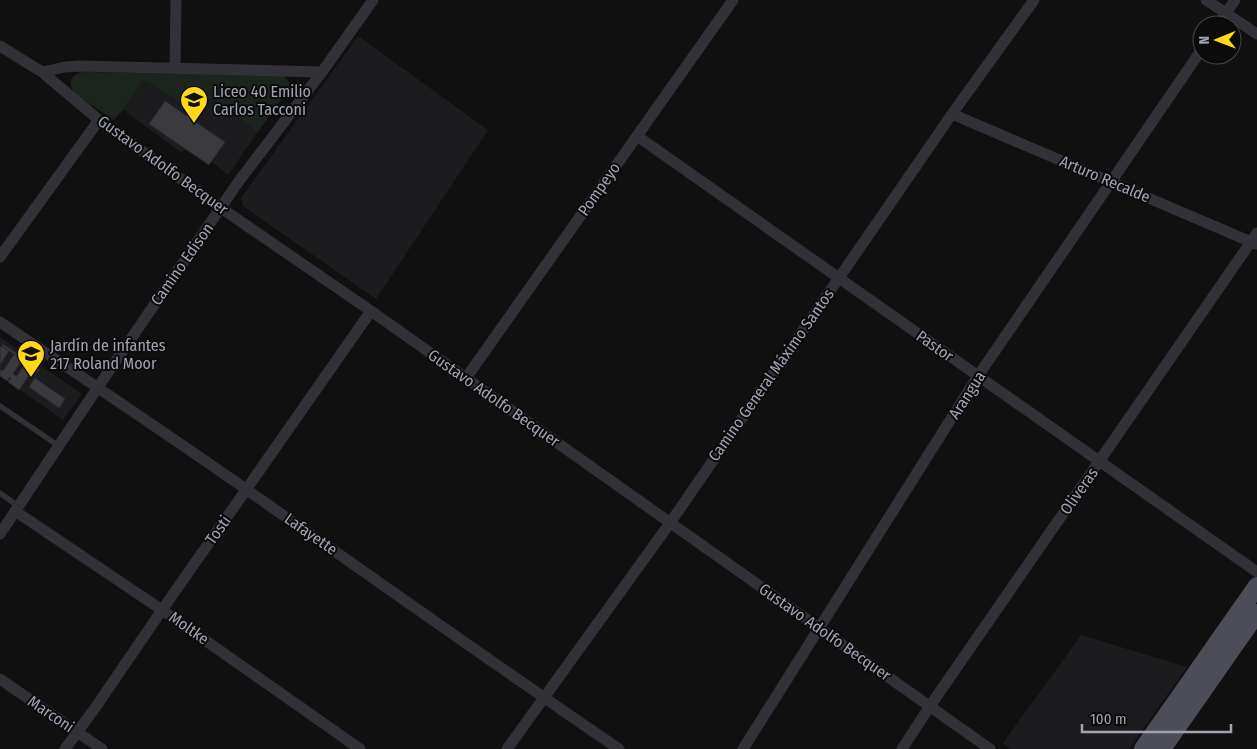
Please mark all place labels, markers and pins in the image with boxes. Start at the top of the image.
place label: Liceo 40 Emilio Carlos Tacconi [213,82,311,119]
school or university icon: Liceo 40 Emilio Carlos Tacconi [179,85,209,124]
place label: Jardín de infantes 217 Roland Moor [50,336,166,373]
school or university icon: Jardín de infantes 217 Roland Moor [16,339,46,378]

